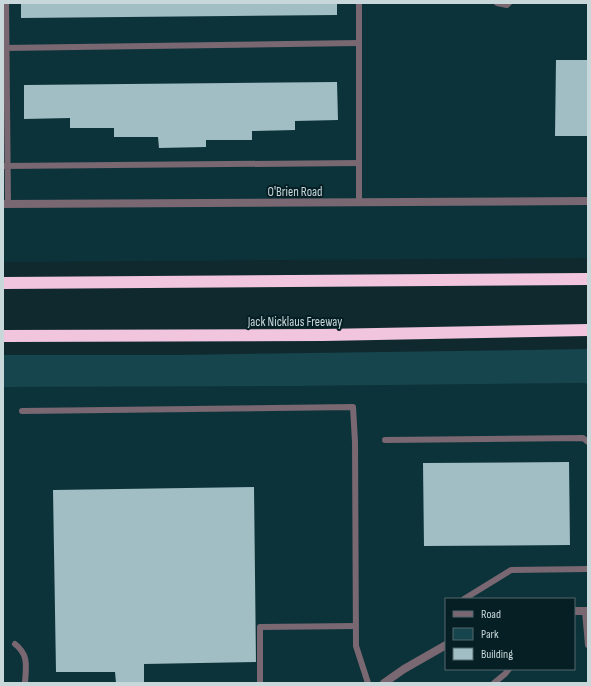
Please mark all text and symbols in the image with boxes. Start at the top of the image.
street label: O'Brien Road [268,184,322,200]
street label: Jack Nicklaus Freeway [247,314,342,330]
legend [445,598,575,670]
text: Road [481,607,501,622]
text: Park [481,627,499,642]
text: Building [481,647,513,662]

